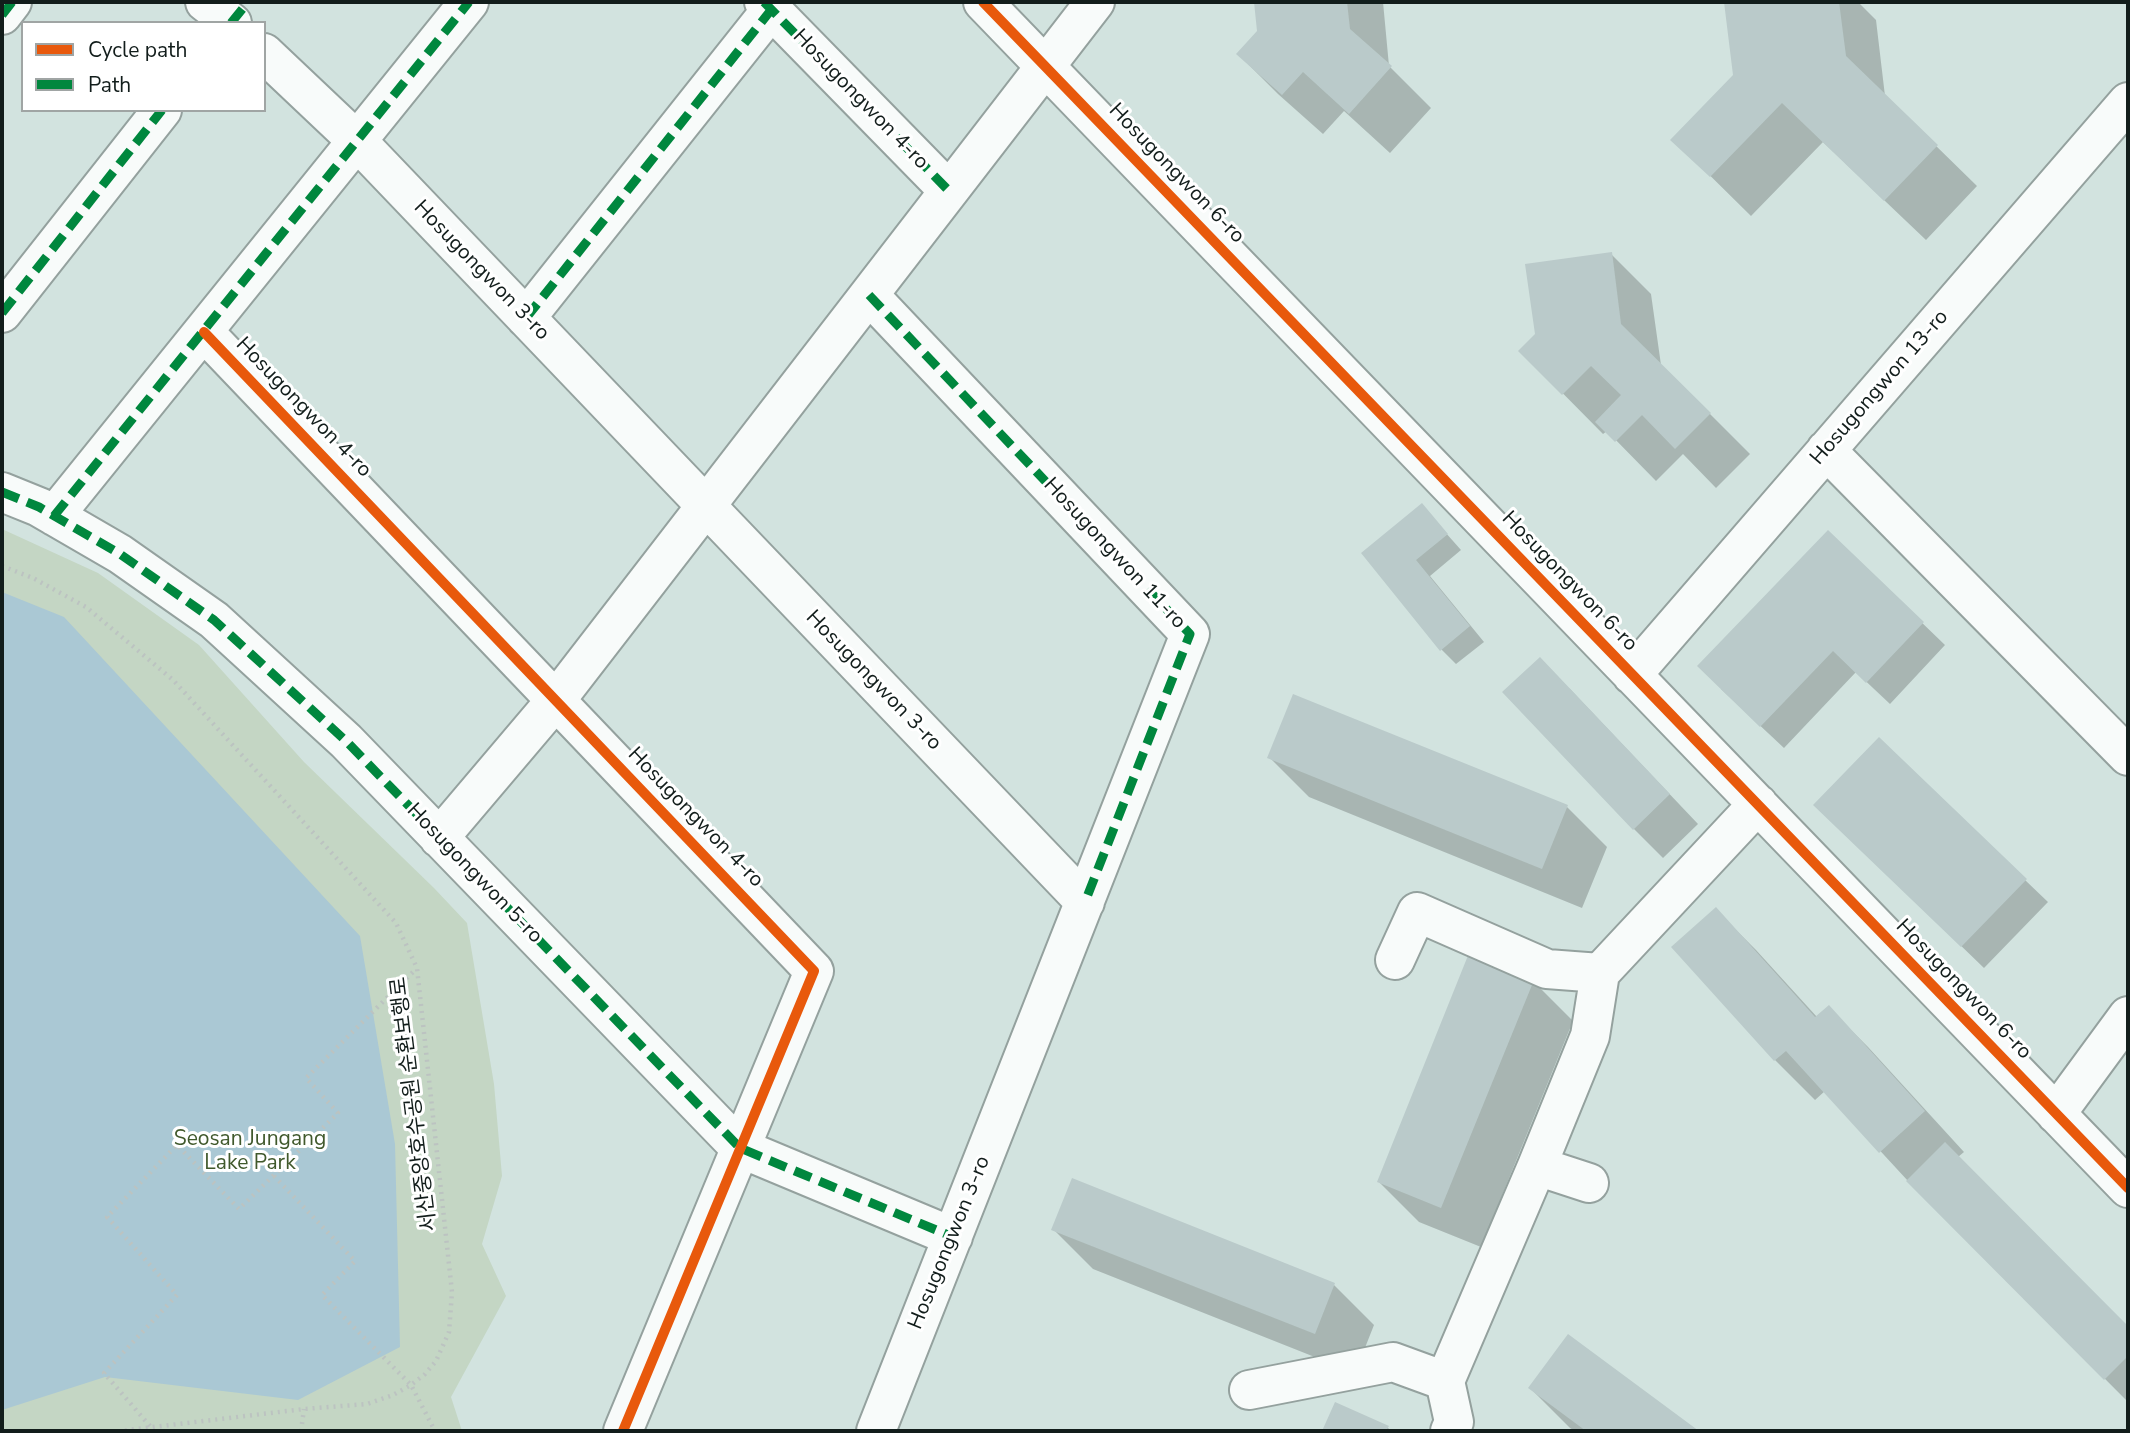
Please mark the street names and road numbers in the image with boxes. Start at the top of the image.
street label: Hosugongwon 4-ro [787,25,933,175]
street label: Hosugongwon 6-ro [1103,99,1249,249]
street label: Hosugongwon 3-ro [408,196,554,346]
street label: Hosugongwon 13-ro [1806,305,1954,471]
street label: Hosugongwon 4-ro [230,333,376,483]
street label: Hosugongwon 11-ro [1037,473,1191,635]
street label: Hosugongwon 6-ro [1496,507,1642,657]
street label: Hosugongwon 3-ro [800,606,946,756]
street label: Hosugongwon 4-ro [622,743,768,893]
street label: Hosugongwon 5-ro [401,799,547,949]
street label: Hosugongwon 6-ro [1890,915,2036,1065]
street label: 서산중앙호수공원 순환보행로 [387,975,443,1233]
street label: Hosugongwon 3-ro [904,1153,996,1333]

